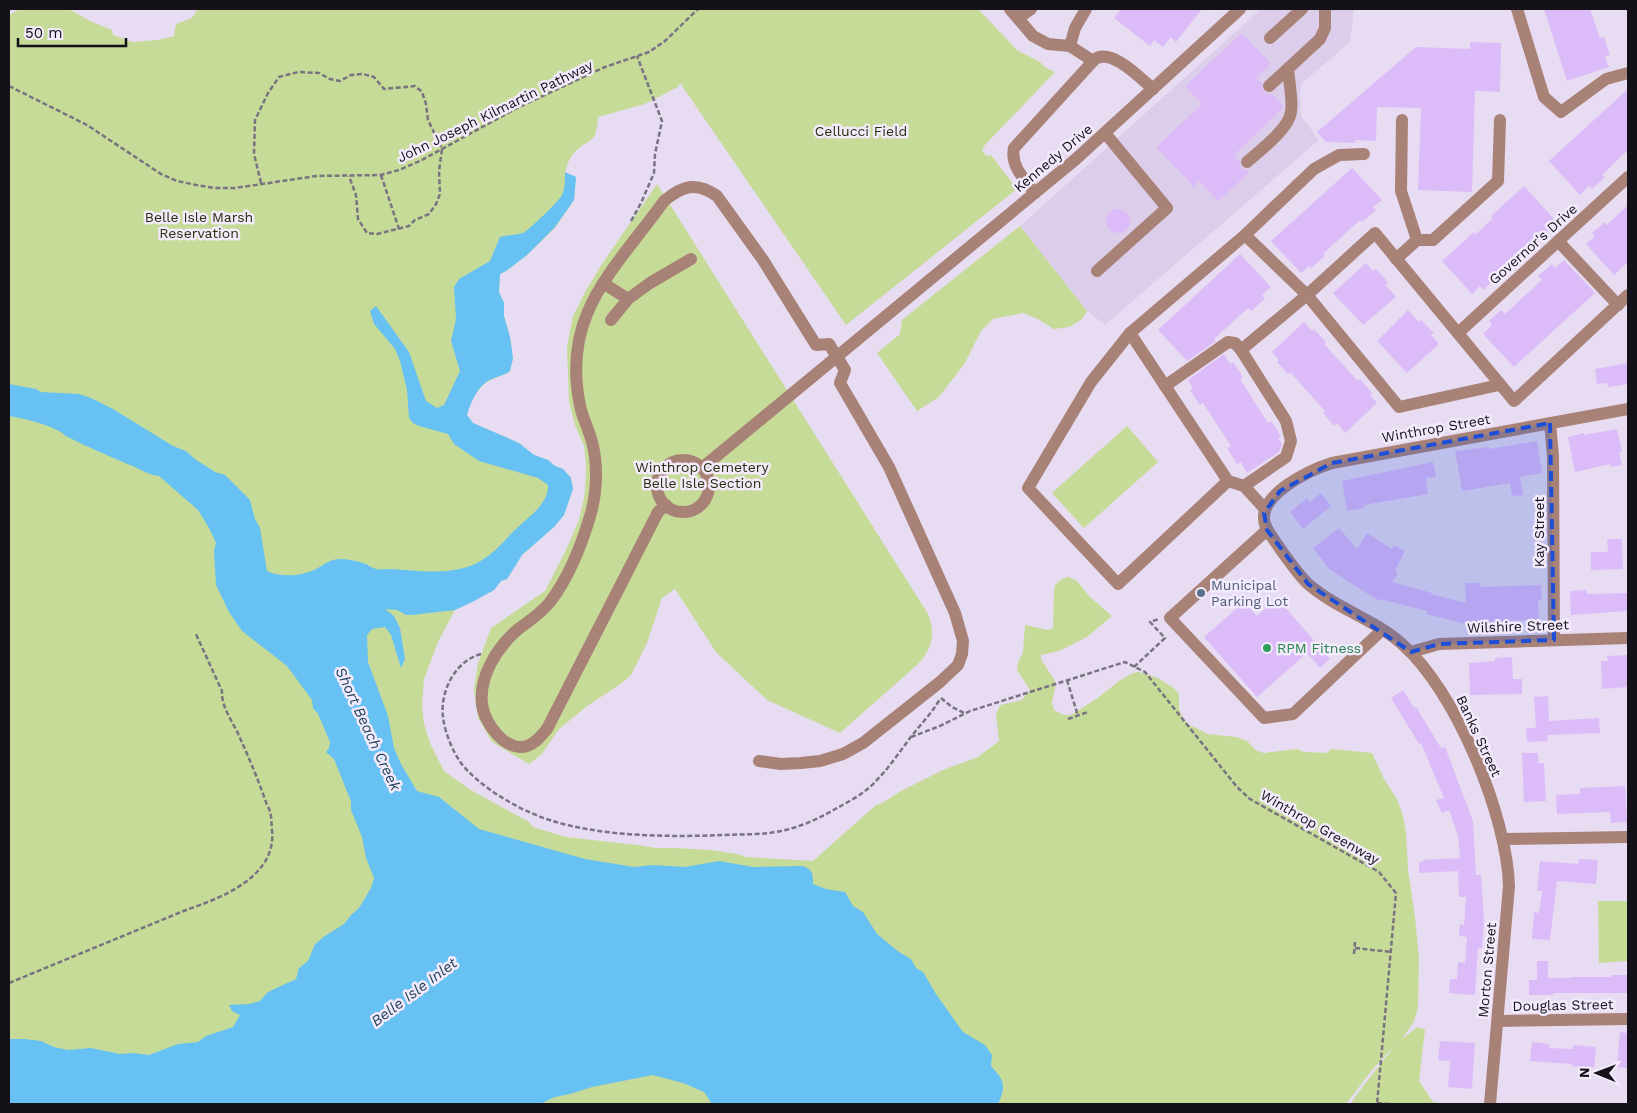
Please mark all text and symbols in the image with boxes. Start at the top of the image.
scale bar [18,15,125,47]
text: 50 m [25,24,62,42]
street label: John Joseph Kilmartin Pathway [395,56,596,165]
street label: Kennedy Drive [1011,121,1095,195]
park label: Cellucci Field [815,123,907,139]
street label: Governor's Drive [1486,200,1580,288]
park label: Belle Isle Marsh Reservation [145,209,253,241]
street label: Winthrop Street [1381,411,1492,445]
park label: Winthrop Cemetery Belle Isle Section [635,459,770,491]
street label: Kay Street [1531,497,1547,567]
place label: Municipal Parking Lot [1211,577,1288,609]
marker: Municipal Parking Lot [1195,587,1207,599]
street label: Wilshire Street [1467,616,1569,636]
place label: RPM Fitness [1277,640,1361,656]
marker: RPM Fitness [1261,642,1273,654]
water label: Short Beach Creek [331,664,405,794]
street label: Banks Street [1453,693,1505,779]
street label: Winthrop Greenway [1258,786,1383,868]
street label: Morton Street [1475,922,1499,1018]
water label: Belle Isle Inlet [368,953,461,1030]
street label: Douglas Street [1512,996,1614,1014]
north arrow [1572,1048,1622,1098]
text: N [1576,1067,1592,1078]

